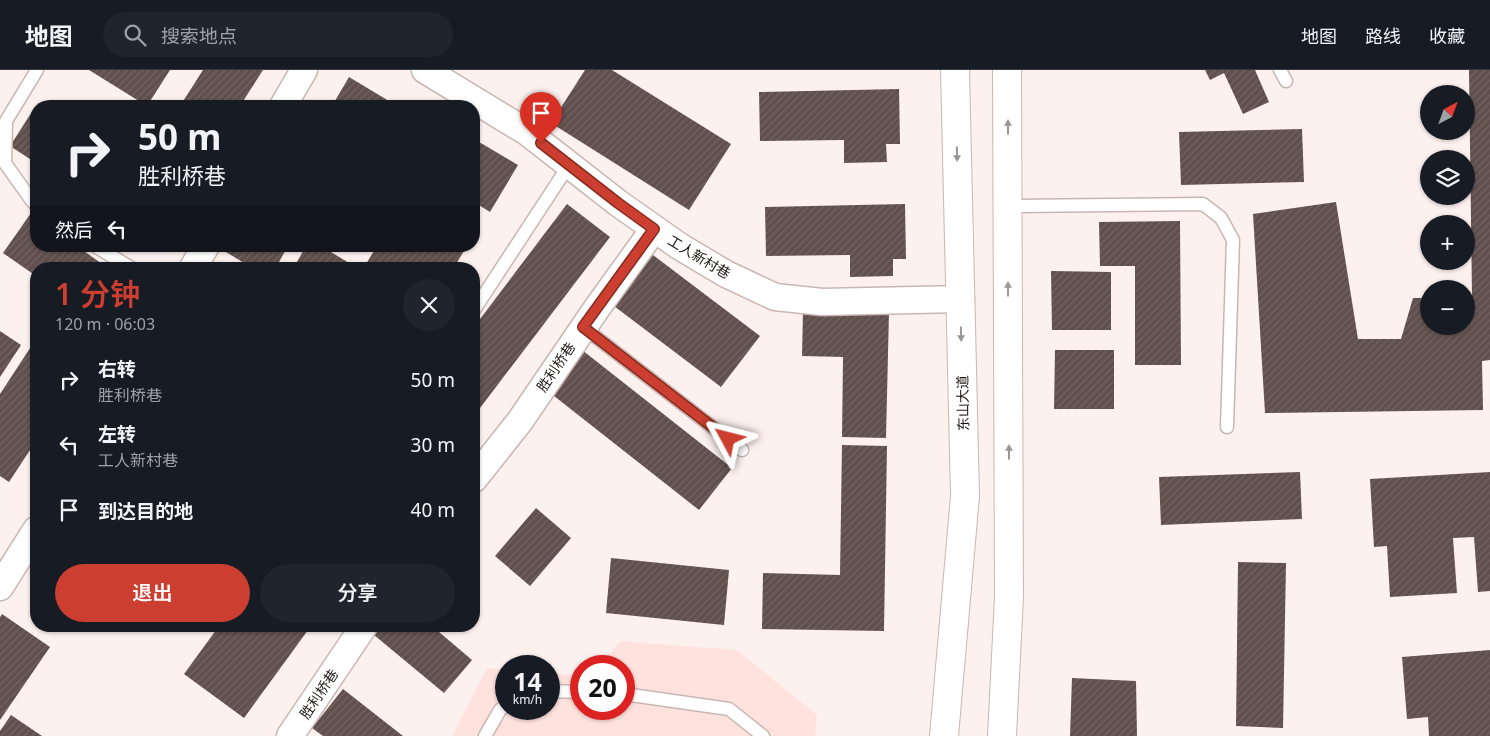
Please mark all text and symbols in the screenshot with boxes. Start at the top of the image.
search box [103,12,453,57]
text: 地图 [25,19,73,52]
icon: search [121,21,149,49]
text: 搜索地点 [161,23,237,49]
text: 地图 [1301,24,1337,48]
text: 路线 [1365,24,1401,48]
text: 收藏 [1429,24,1465,48]
north arrow [1420,85,1475,140]
map controls [1420,85,1475,335]
pin [520,92,562,143]
icon: arrive [527,99,555,127]
text: 50 m [138,113,221,160]
one-way arrow [1004,118,1012,134]
icon: right [55,120,120,185]
one-way arrow [954,146,962,162]
button: layers [1420,150,1475,205]
text: 胜利桥巷 [138,160,226,190]
icon: left [103,215,131,243]
button: + [1420,215,1475,270]
text: 然后 [55,217,93,243]
street label: 工人新村巷 [664,230,734,283]
text: 1 分钟 [55,273,140,314]
button: close [403,279,455,331]
button: − [1420,280,1475,335]
one-way arrow [1004,281,1012,297]
text: 120 m · 06:03 [55,313,155,335]
one-way arrow [958,326,966,342]
street label: 胜利桥巷 [532,338,579,395]
text: 右转 [98,356,136,382]
icon: right [55,366,83,394]
text: 50 m [411,367,455,393]
street label: 东山大道 [953,375,972,431]
text: 胜利桥巷 [98,384,162,406]
position arrow [701,412,753,464]
text: 左转 [98,421,136,447]
icon: left [55,431,83,459]
text: 30 m [411,432,455,458]
one-way arrow [1005,443,1013,459]
text: 工人新村巷 [98,449,178,471]
icon: arrive [55,496,83,524]
text: 40 m [411,497,455,523]
text: 到达目的地 [98,498,193,524]
button: 退出 [55,564,250,622]
button: 分享 [260,564,455,622]
speed limit sign: 20 [570,655,635,720]
text: 14 [513,664,542,698]
street label: 胜利桥巷 [295,665,342,722]
text: km/h [513,691,542,708]

